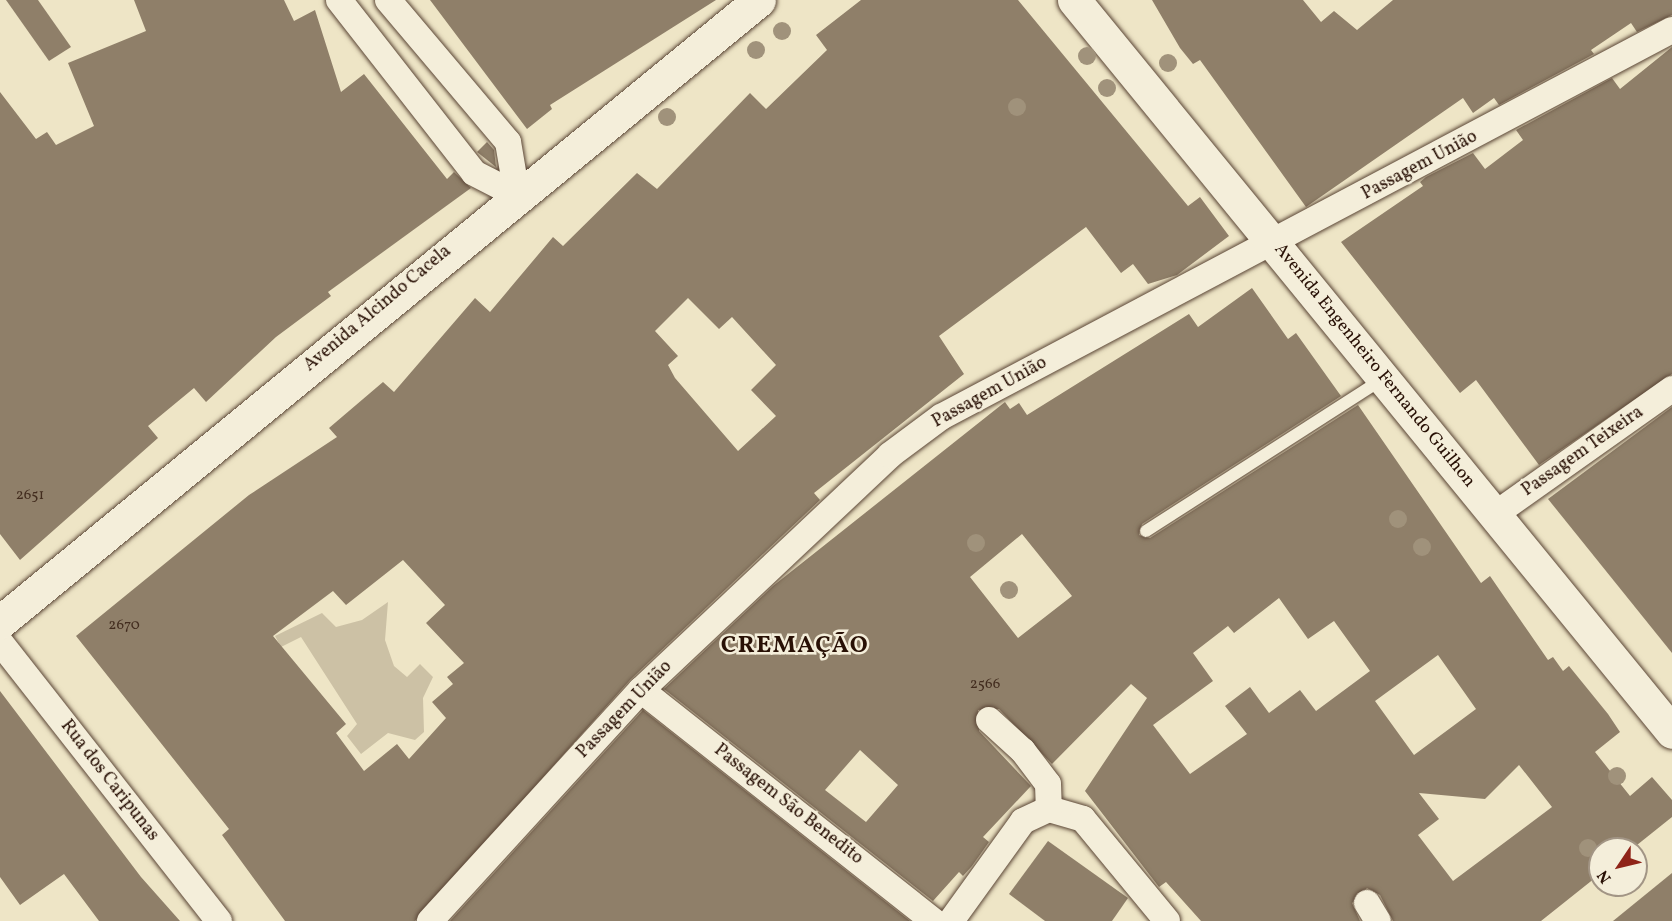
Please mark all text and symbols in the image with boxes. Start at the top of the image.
street label: Passagem União [1358,126,1482,206]
street label: Avenida Engenheiro Fernando Guilhon [1269,240,1479,492]
street label: Avenida Alcindo Cacela [300,241,456,377]
street label: Passagem União [929,353,1051,433]
street label: Passagem Teixeira [1518,402,1648,502]
house number: 2651 [16,487,44,505]
house number: 2670 [108,617,140,635]
district label: CREMAÇÃO [721,633,869,661]
street label: Passagem União [573,656,677,764]
house number: 2566 [970,676,1000,694]
street label: Rua dos Caripunas [55,716,163,846]
street label: Passagem São Benedito [709,740,867,870]
north arrow [1588,837,1648,897]
text: N [1593,865,1617,887]

